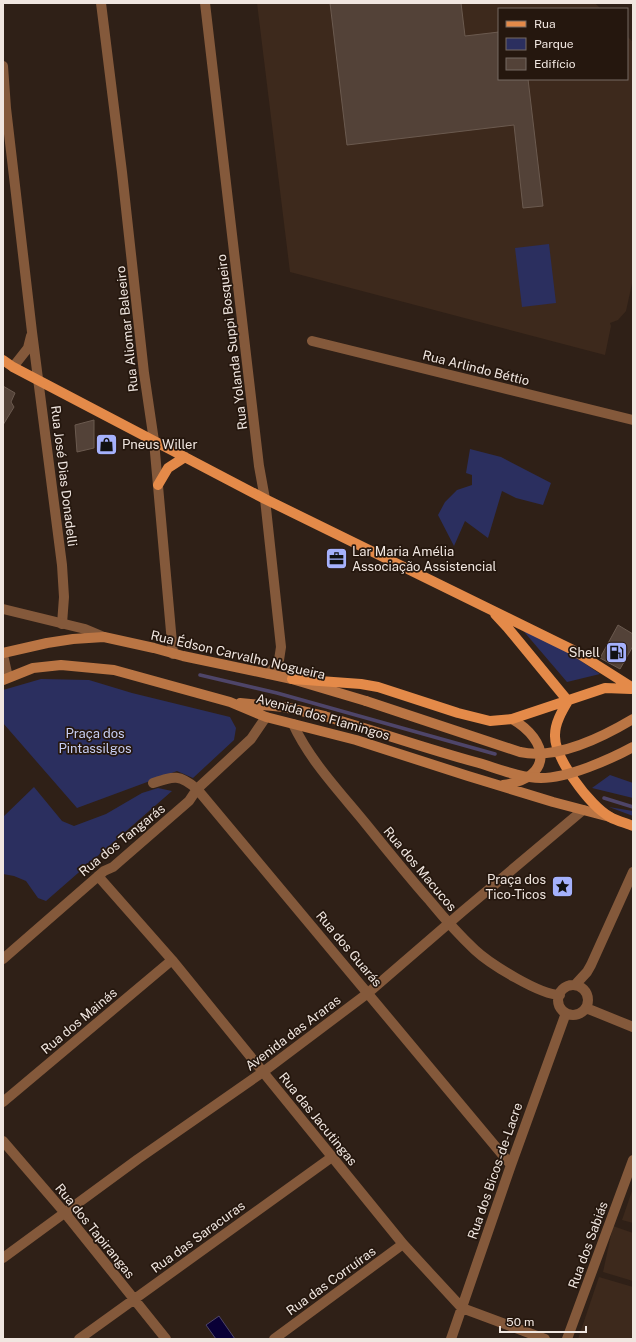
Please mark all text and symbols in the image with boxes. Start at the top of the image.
legend [498,8,628,80]
text: Rua [534,17,556,31]
text: Parque [534,37,574,51]
text: Edifício [534,57,576,71]
street label: Rua Yolanda Suppi Bosqueiro [214,253,250,431]
street label: Rua Aliomar Baleeiro [113,265,141,393]
street label: Rua Arlindo Béttio [421,347,531,389]
street label: Rua José Dias Donadelli [48,405,80,547]
shop icon: Pneus Willer [94,431,120,457]
place label: Pneus Willer [122,437,198,452]
place label: Lar Maria Amélia Associação Assistencial [352,544,496,574]
office icon: Lar Maria Amélia Associação Assistencial [324,545,350,571]
street label: Rua Édson Carvalho Nogueira [149,627,327,682]
fuel station icon: Shell [603,639,629,665]
place label: Shell [569,645,600,660]
street label: Avenida dos Flamingos [254,691,392,743]
park label: Praça dos Pintassilgos [58,726,132,756]
street label: Rua dos Tangarás [76,801,168,879]
street label: Rua dos Macucos [380,824,460,914]
place label: Praça dos Tico-Ticos [486,872,546,902]
place icon: Praça dos Tico-Ticos [549,873,575,899]
street label: Rua dos Guarás [313,908,385,990]
street label: Rua dos Mainás [38,985,120,1057]
street label: Avenida das Araras [242,992,344,1074]
street label: Rua das Jacutingas [276,1069,360,1169]
street label: Rua dos Bicos-de-Lacre [465,1101,525,1241]
street label: Rua dos Tapirangas [52,1181,138,1281]
street label: Rua das Saracuras [148,1198,248,1276]
street label: Rua dos Sabiás [565,1199,611,1291]
street label: Rua das Corruíras [283,1244,379,1318]
scale bar [500,1308,586,1334]
text: 50 m [506,1315,534,1329]

